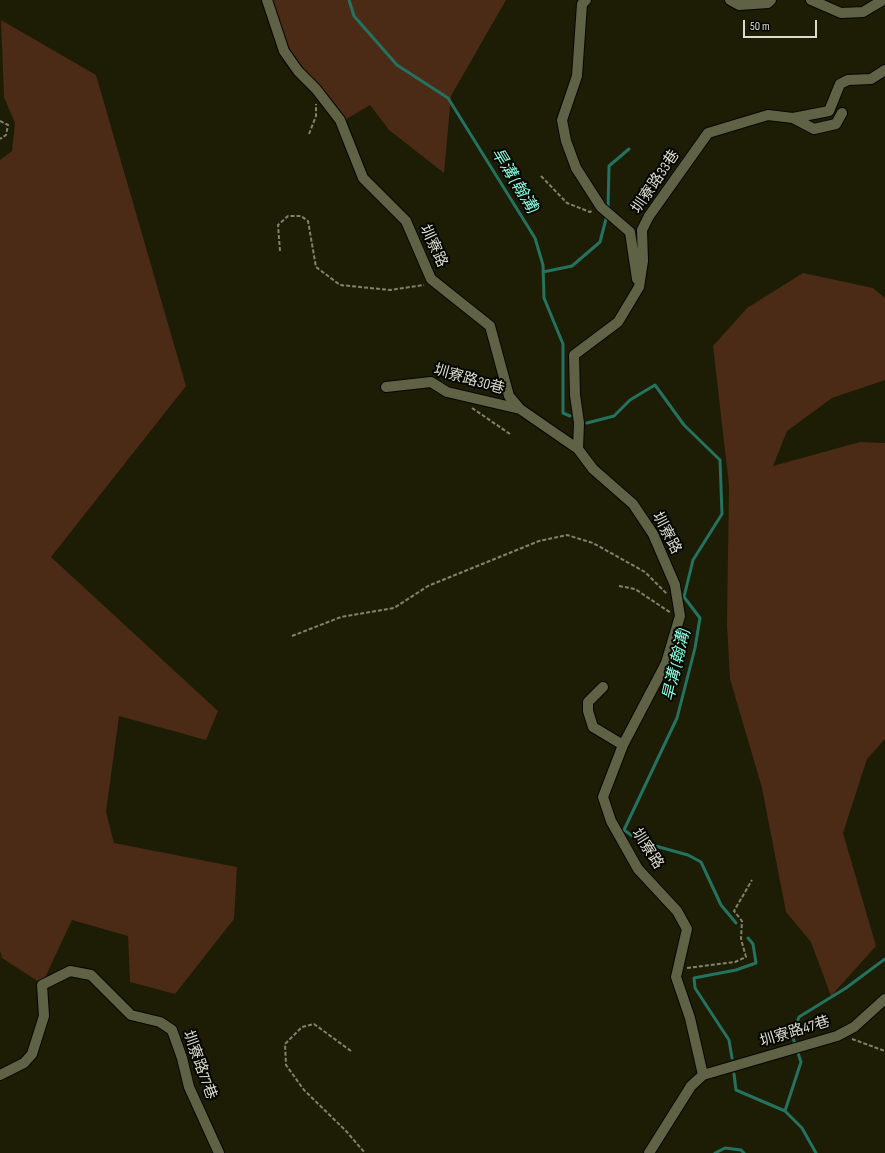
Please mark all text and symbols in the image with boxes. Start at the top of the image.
scale bar [745,12,819,38]
text: 50 m [750,19,770,34]
water label: 旱溝 (翰溝) [486,145,542,217]
street label: 圳寮路33巷 [628,147,684,217]
street label: 圳寮路 [415,222,451,270]
street label: 圳寮路30巷 [431,361,507,399]
street label: 圳寮路 [647,509,685,557]
water label: 旱溝 (翰溝) [659,627,695,703]
street label: 圳寮路 [627,825,667,873]
street label: 圳寮路47巷 [758,1013,832,1051]
street label: 圳寮路77巷 [178,1028,220,1102]

